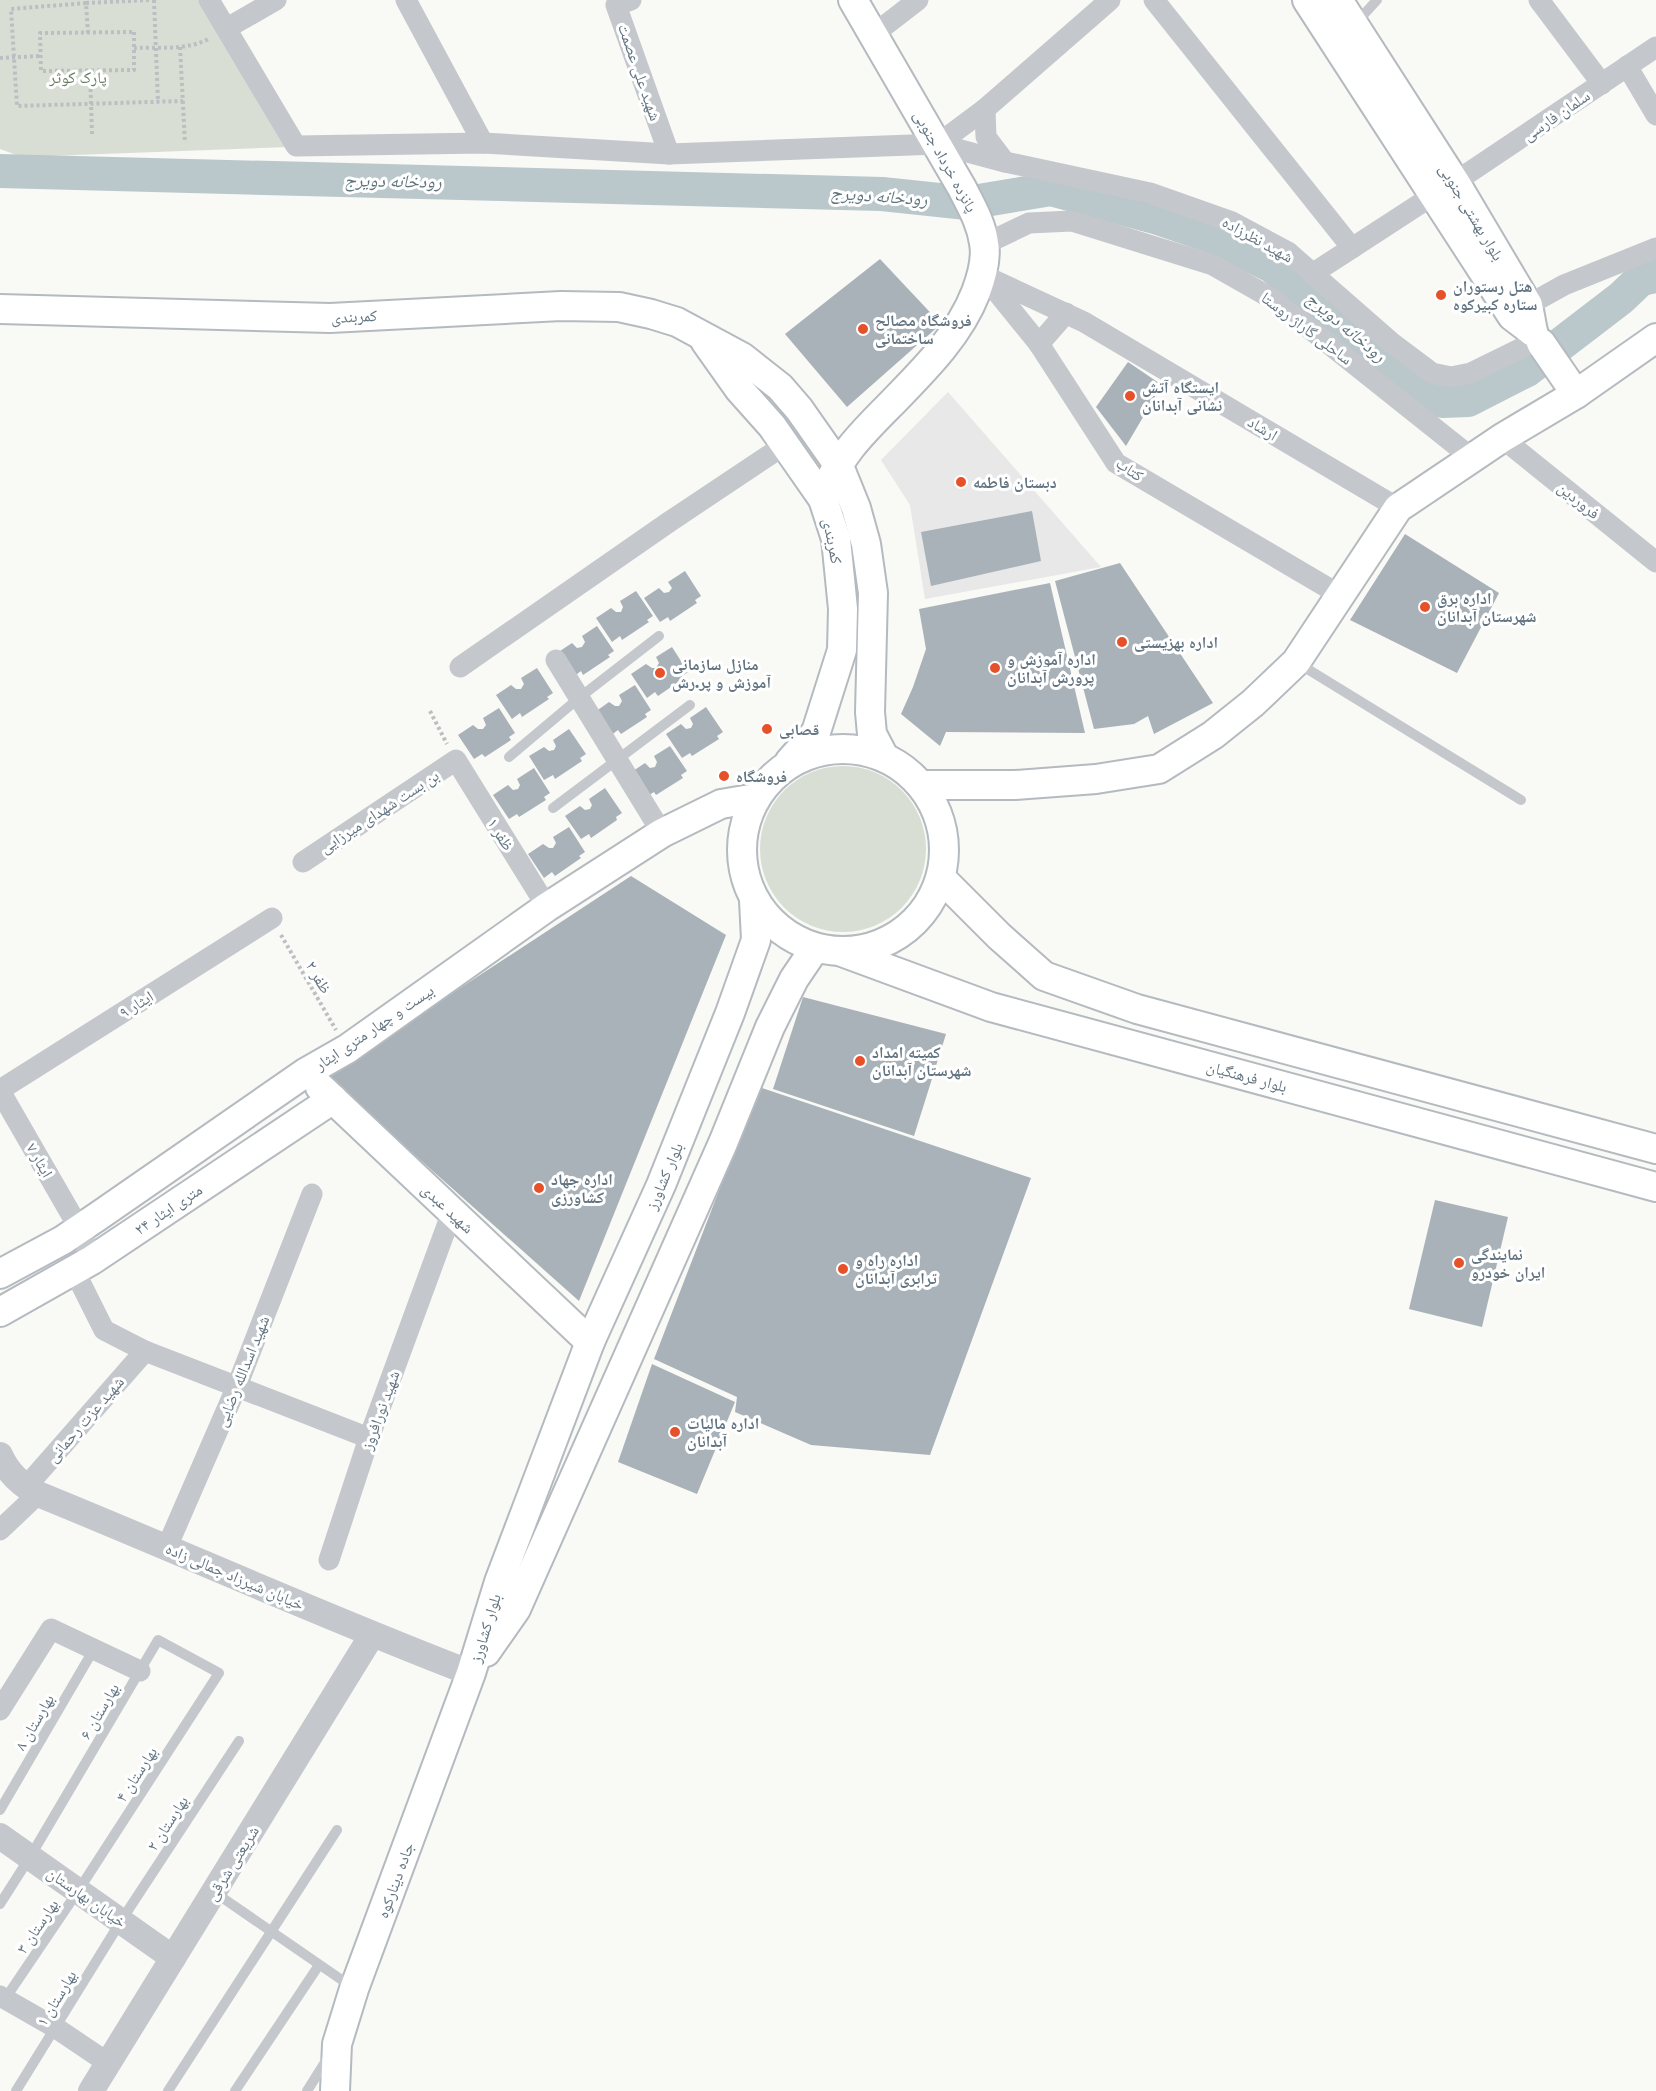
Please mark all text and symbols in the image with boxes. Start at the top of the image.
street label: شهید علی عصمت [613,21,665,124]
park label: پارک کوثر [48,68,107,87]
street label: سلمان فارسی [1519,86,1594,146]
street label: پانزده خرداد جنوبی [909,107,981,216]
street label: بلوار بهشتی جنوبی [1434,160,1508,265]
water label: رودخانه دویرج [344,169,442,194]
water label: رودخانه دویرج [830,182,928,211]
street label: شهید نظرزاده [1219,212,1297,267]
place label: هتل رستوران ستاره کبیرکوه [1453,277,1537,314]
water label: رودخانه دویرج [1301,287,1390,368]
street label: ساحلی گاراژ روستا [1257,288,1356,370]
marker: هتل رستوران ستاره کبیرکوه [1434,288,1448,302]
street label: کمربندی [330,306,378,328]
place label: فروشگاه مصالح ساختمانی [875,311,972,348]
marker: فروشگاه مصالح ساختمانی [856,322,870,336]
place label: ایستگاه آتش نشانی آبدانان [1142,378,1222,415]
marker: ایستگاه آتش نشانی آبدانان [1123,389,1137,403]
street label: ارشاد [1244,412,1281,445]
street label: کتاب [1112,453,1147,486]
place label: دبستان فاطمه [973,473,1057,492]
marker: دبستان فاطمه [954,475,968,489]
street label: فروردین [1553,478,1603,524]
street label: کمربندی [818,517,846,566]
place label: اداره برق شهرستان آبدانان [1437,589,1537,626]
marker: اداره برق شهرستان آبدانان [1418,600,1432,614]
place label: اداره بهزیستی [1134,633,1218,652]
marker: اداره بهزیستی [1115,635,1129,649]
place label: اداره آموزش و پرورش آبدانان [1007,650,1096,687]
place label: منازل سازمانی آموزش و پر.رش [672,655,771,692]
marker: اداره آموزش و پرورش آبدانان [988,661,1002,675]
marker: منازل سازمانی آموزش و پر.رش [653,666,667,680]
place label: قصابی [779,720,820,739]
marker: قصابی [760,722,774,736]
street label: بن بست شهدای میرزایی [316,766,443,858]
place label: فروشگاه [736,767,787,786]
marker: فروشگاه [717,769,731,783]
street label: ظفر ۱ [483,815,518,854]
street label: ظفر ۲ [302,958,335,997]
street label: بیست و چهار متری ایثار [310,981,438,1076]
street label: ایثار ۹ [116,987,157,1022]
place label: کمیته امداد شهرستان آبدانان [872,1043,972,1080]
marker: کمیته امداد شهرستان آبدانان [853,1054,867,1068]
street label: بلوار فرهنگیان [1204,1057,1289,1097]
street label: ایثار ۷ [22,1140,57,1181]
street label: بلوار کشاورز [641,1140,687,1214]
place label: اداره جهاد کشاورزی [551,1170,613,1207]
street label: شهید عبدی [417,1179,478,1238]
street label: ۲۴ متری ایثار [131,1180,206,1240]
marker: اداره جهاد کشاورزی [532,1181,546,1195]
place label: نمایندگی ایران خودرو [1471,1245,1545,1282]
place label: اداره راه و ترابری آبدانان [855,1251,937,1288]
marker: نمایندگی ایران خودرو [1452,1256,1466,1270]
marker: اداره راه و ترابری آبدانان [836,1262,850,1276]
street label: شهید اسدالله رضایی [212,1313,274,1430]
street label: شهید نورافروز [357,1368,404,1453]
street label: شهید عزت رحمانی [43,1372,129,1467]
place label: اداره مالیات آبدانان [687,1414,759,1451]
marker: اداره مالیات آبدانان [668,1425,682,1439]
street label: خیابان شیرزاد جمالی زاده [163,1539,307,1615]
street label: بلوار کشاورز [466,1591,505,1666]
street label: بهارستان ۶ [76,1680,124,1743]
street label: بهارستان ۸ [11,1691,59,1754]
street label: بهارستان ۴ [112,1743,162,1806]
street label: بهارستان ۲ [143,1792,193,1855]
street label: شریعتی شرقی [202,1822,264,1905]
street label: جاده دینارکوه [373,1840,418,1921]
street label: خیابان بهارستان [43,1863,130,1933]
street label: بهارستان ۳ [12,1895,63,1958]
street label: بهارستان ۱ [32,1967,81,2030]

